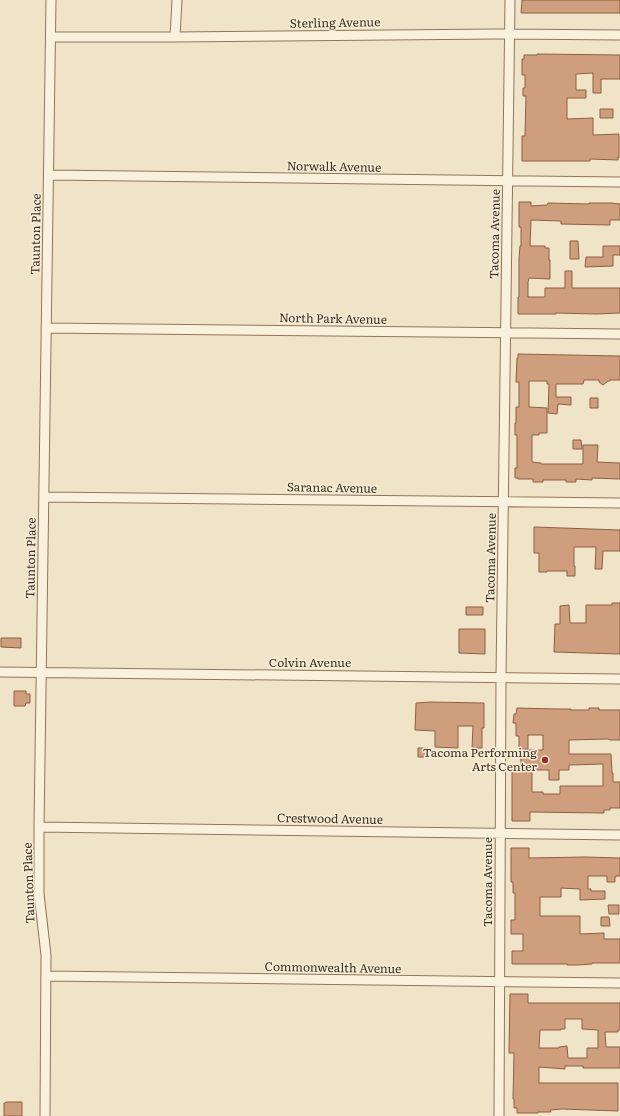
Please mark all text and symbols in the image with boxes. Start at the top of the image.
street label: Sterling Avenue [290,12,380,32]
street label: Norwalk Avenue [287,156,381,176]
street label: Tacoma Avenue [484,189,504,279]
street label: Taunton Place [25,193,45,275]
street label: North Park Avenue [279,308,387,328]
street label: Saranac Avenue [287,477,377,497]
street label: Tacoma Avenue [480,513,500,603]
street label: Taunton Place [20,517,40,599]
street label: Colvin Avenue [269,653,351,671]
place label: Tacoma Performing Arts Center [423,743,537,775]
marker: Tacoma Performing Arts Center [540,755,550,765]
street label: Crestwood Avenue [277,808,383,828]
street label: Tacoma Avenue [478,837,496,927]
street label: Taunton Place [18,842,38,924]
street label: Commonwealth Avenue [264,957,402,977]

